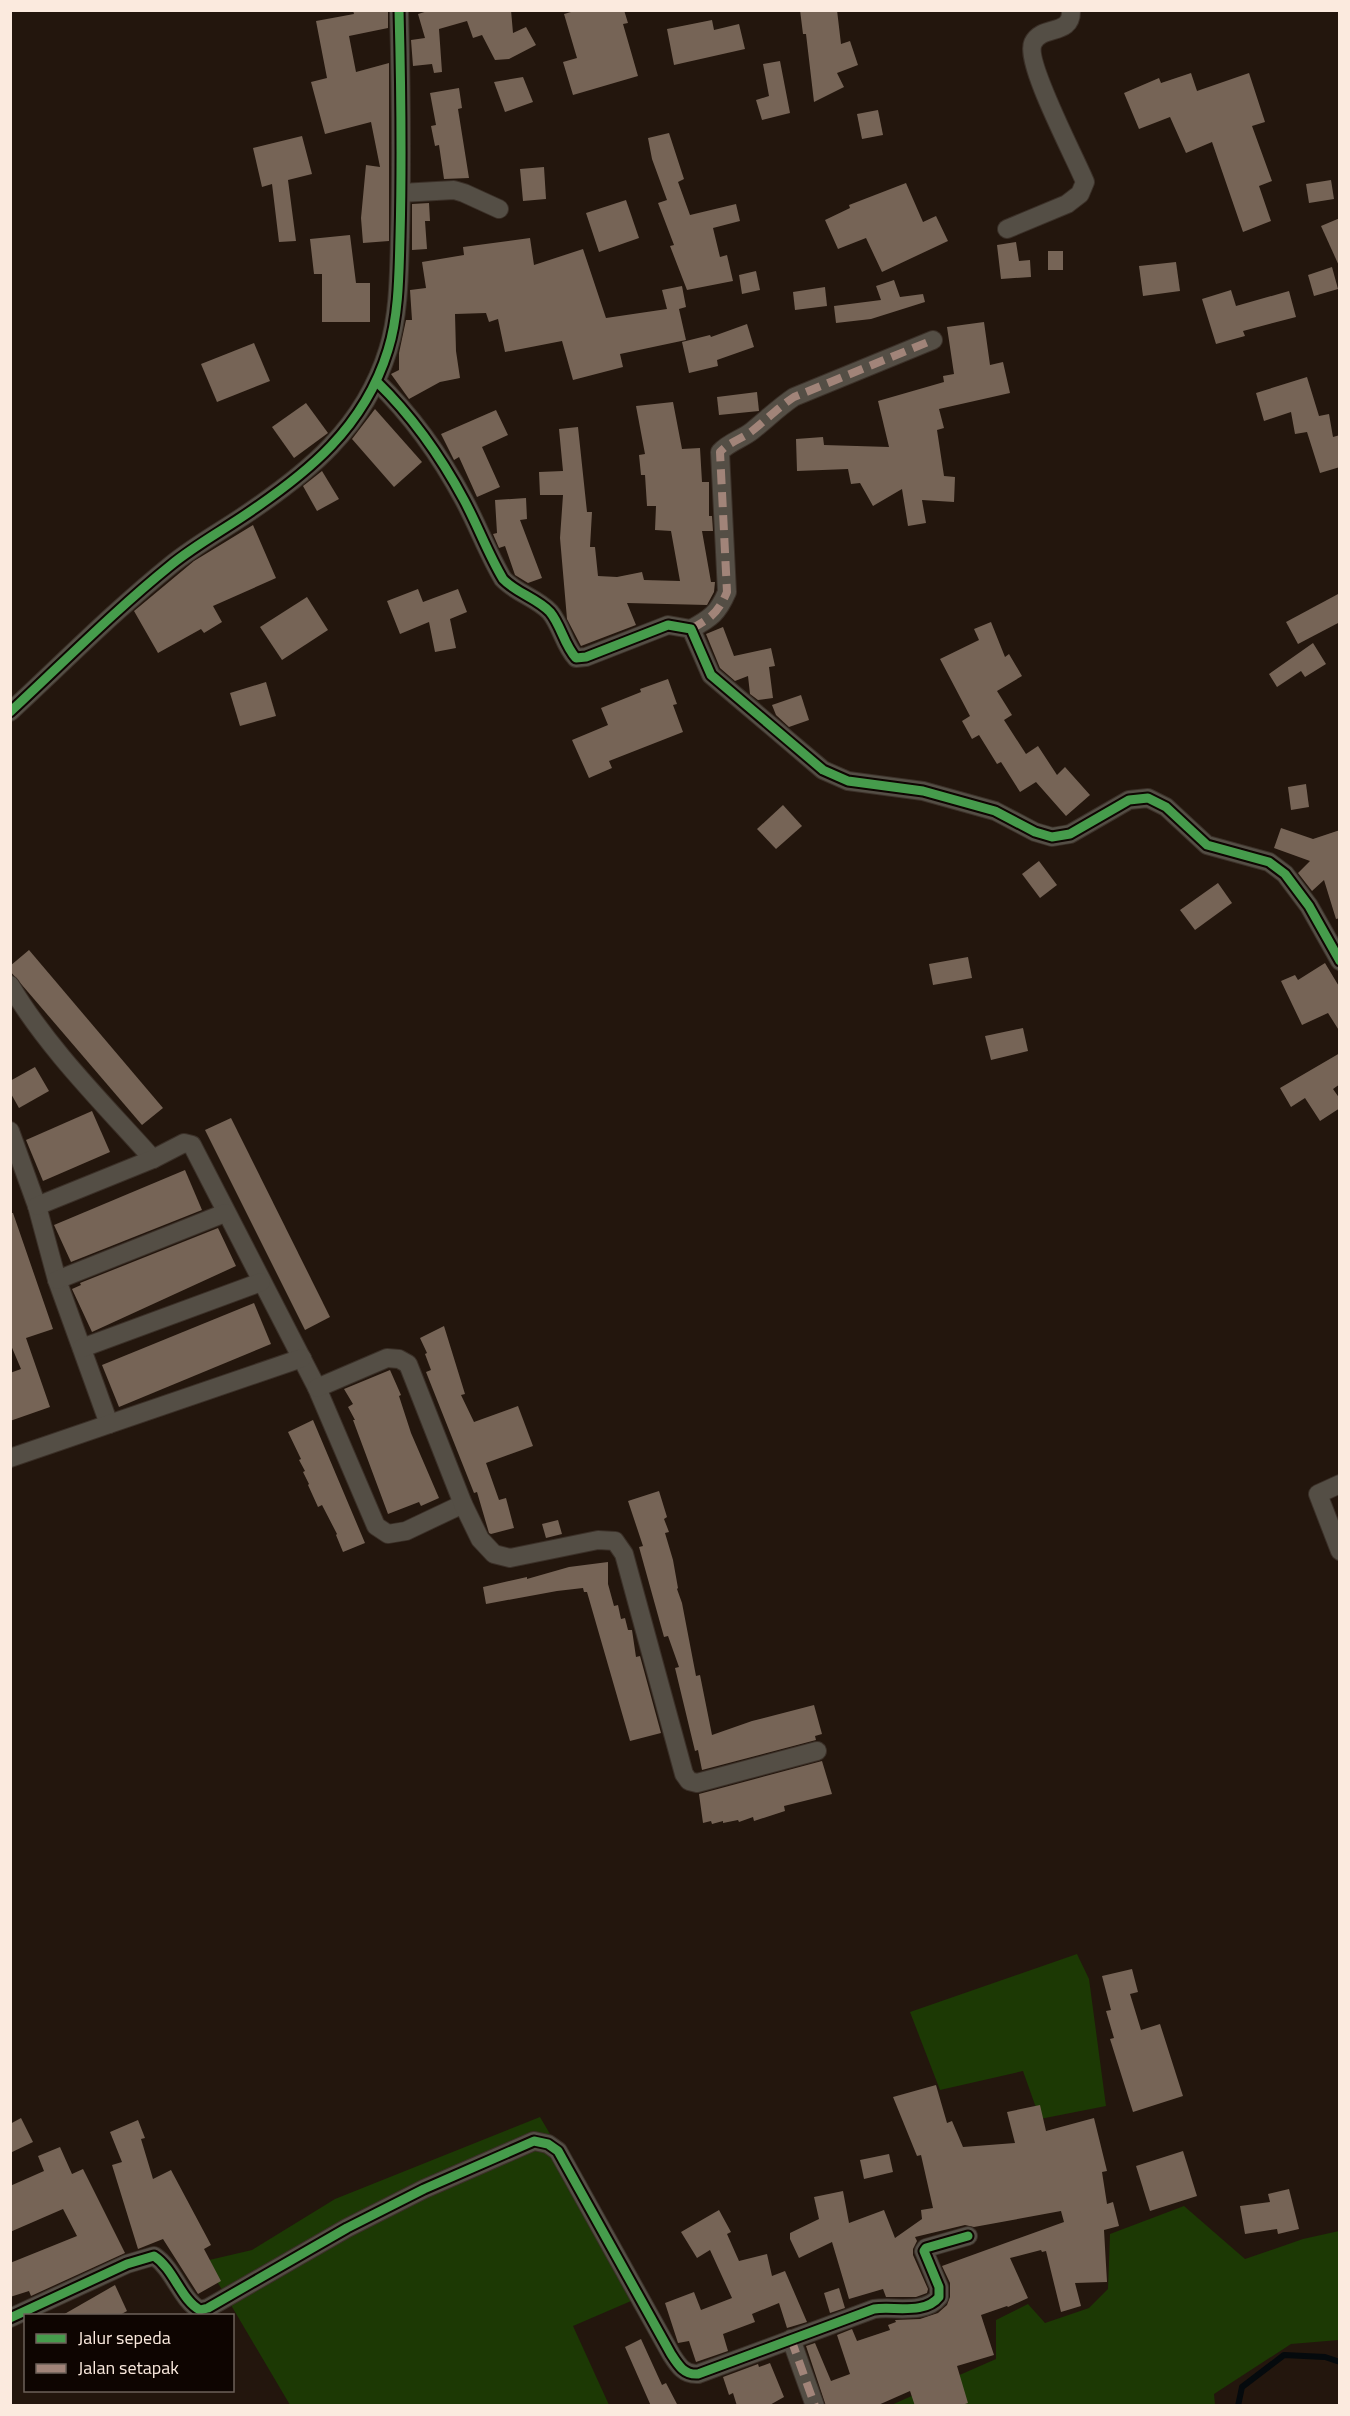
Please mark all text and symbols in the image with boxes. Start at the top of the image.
legend [24,2314,234,2392]
text: Jalur sepeda [78,2324,171,2351]
text: Jalan setapak [78,2354,179,2381]

